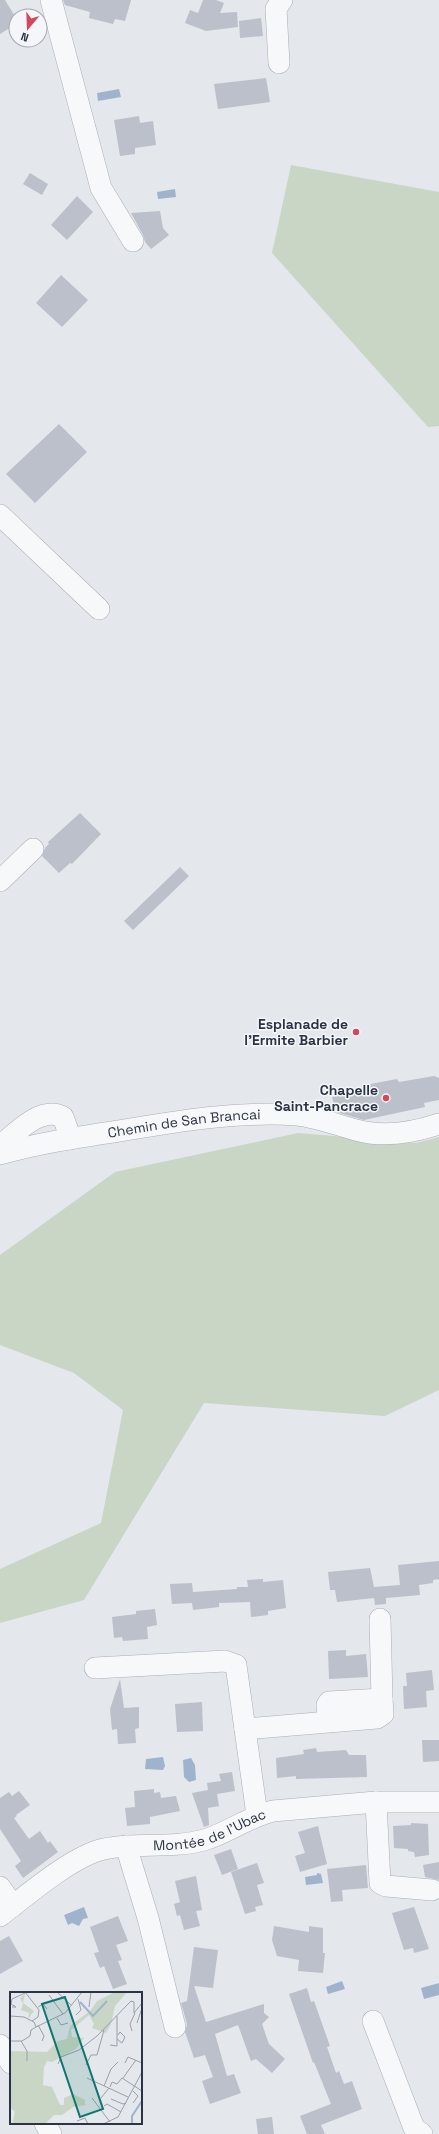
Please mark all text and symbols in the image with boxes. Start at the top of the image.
north arrow [8,8,48,48]
text: N [19,30,31,45]
place label: Esplanade de l'Ermite Barbier [244,1015,348,1049]
marker: Esplanade de l'Ermite Barbier [351,1027,361,1037]
place label: Chapelle Saint-Pancrace [274,1081,378,1115]
marker: Chapelle Saint-Pancrace [381,1093,391,1103]
street label: Chemin de San Brancai [106,1105,261,1142]
street label: Montée de l'Ubac [153,1805,268,1854]
inset map [10,1992,142,2124]

